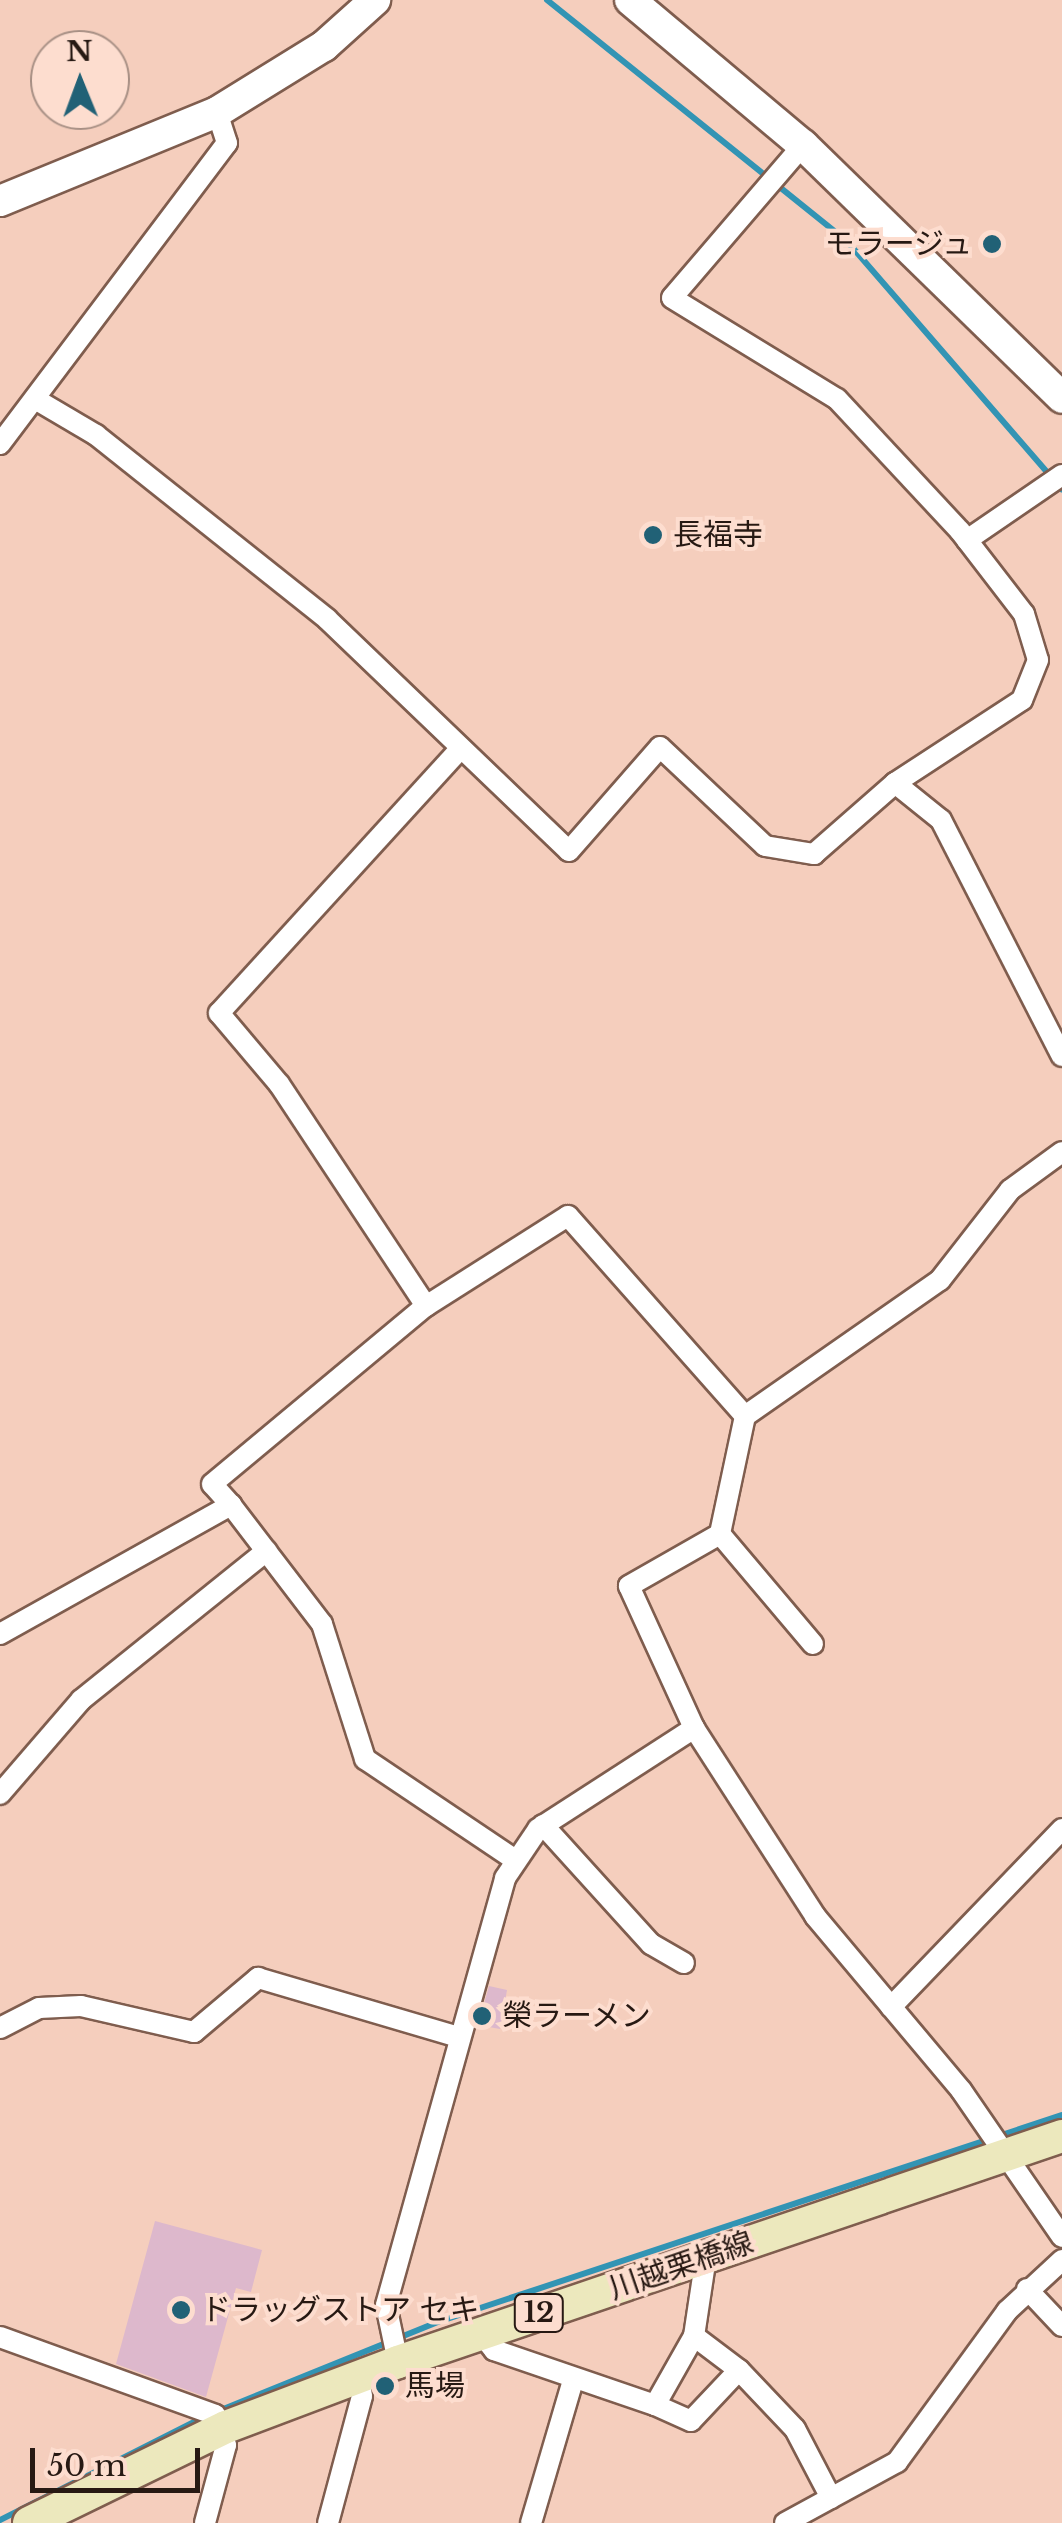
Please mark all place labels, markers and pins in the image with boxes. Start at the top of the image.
place label: モラージュ [822,226,972,262]
marker: モラージュ [981,233,1003,255]
place label: 長福寺 [673,517,763,553]
marker: 長福寺 [642,524,664,546]
place label: 榮ラーメン [502,1998,652,2034]
marker: 榮ラーメン [471,2005,493,2027]
place label: ドラッグストア セキ [201,2292,480,2328]
marker: ドラッグストア セキ [170,2299,192,2321]
place label: 馬場 [405,2368,465,2404]
marker: 馬場 [374,2375,396,2397]

